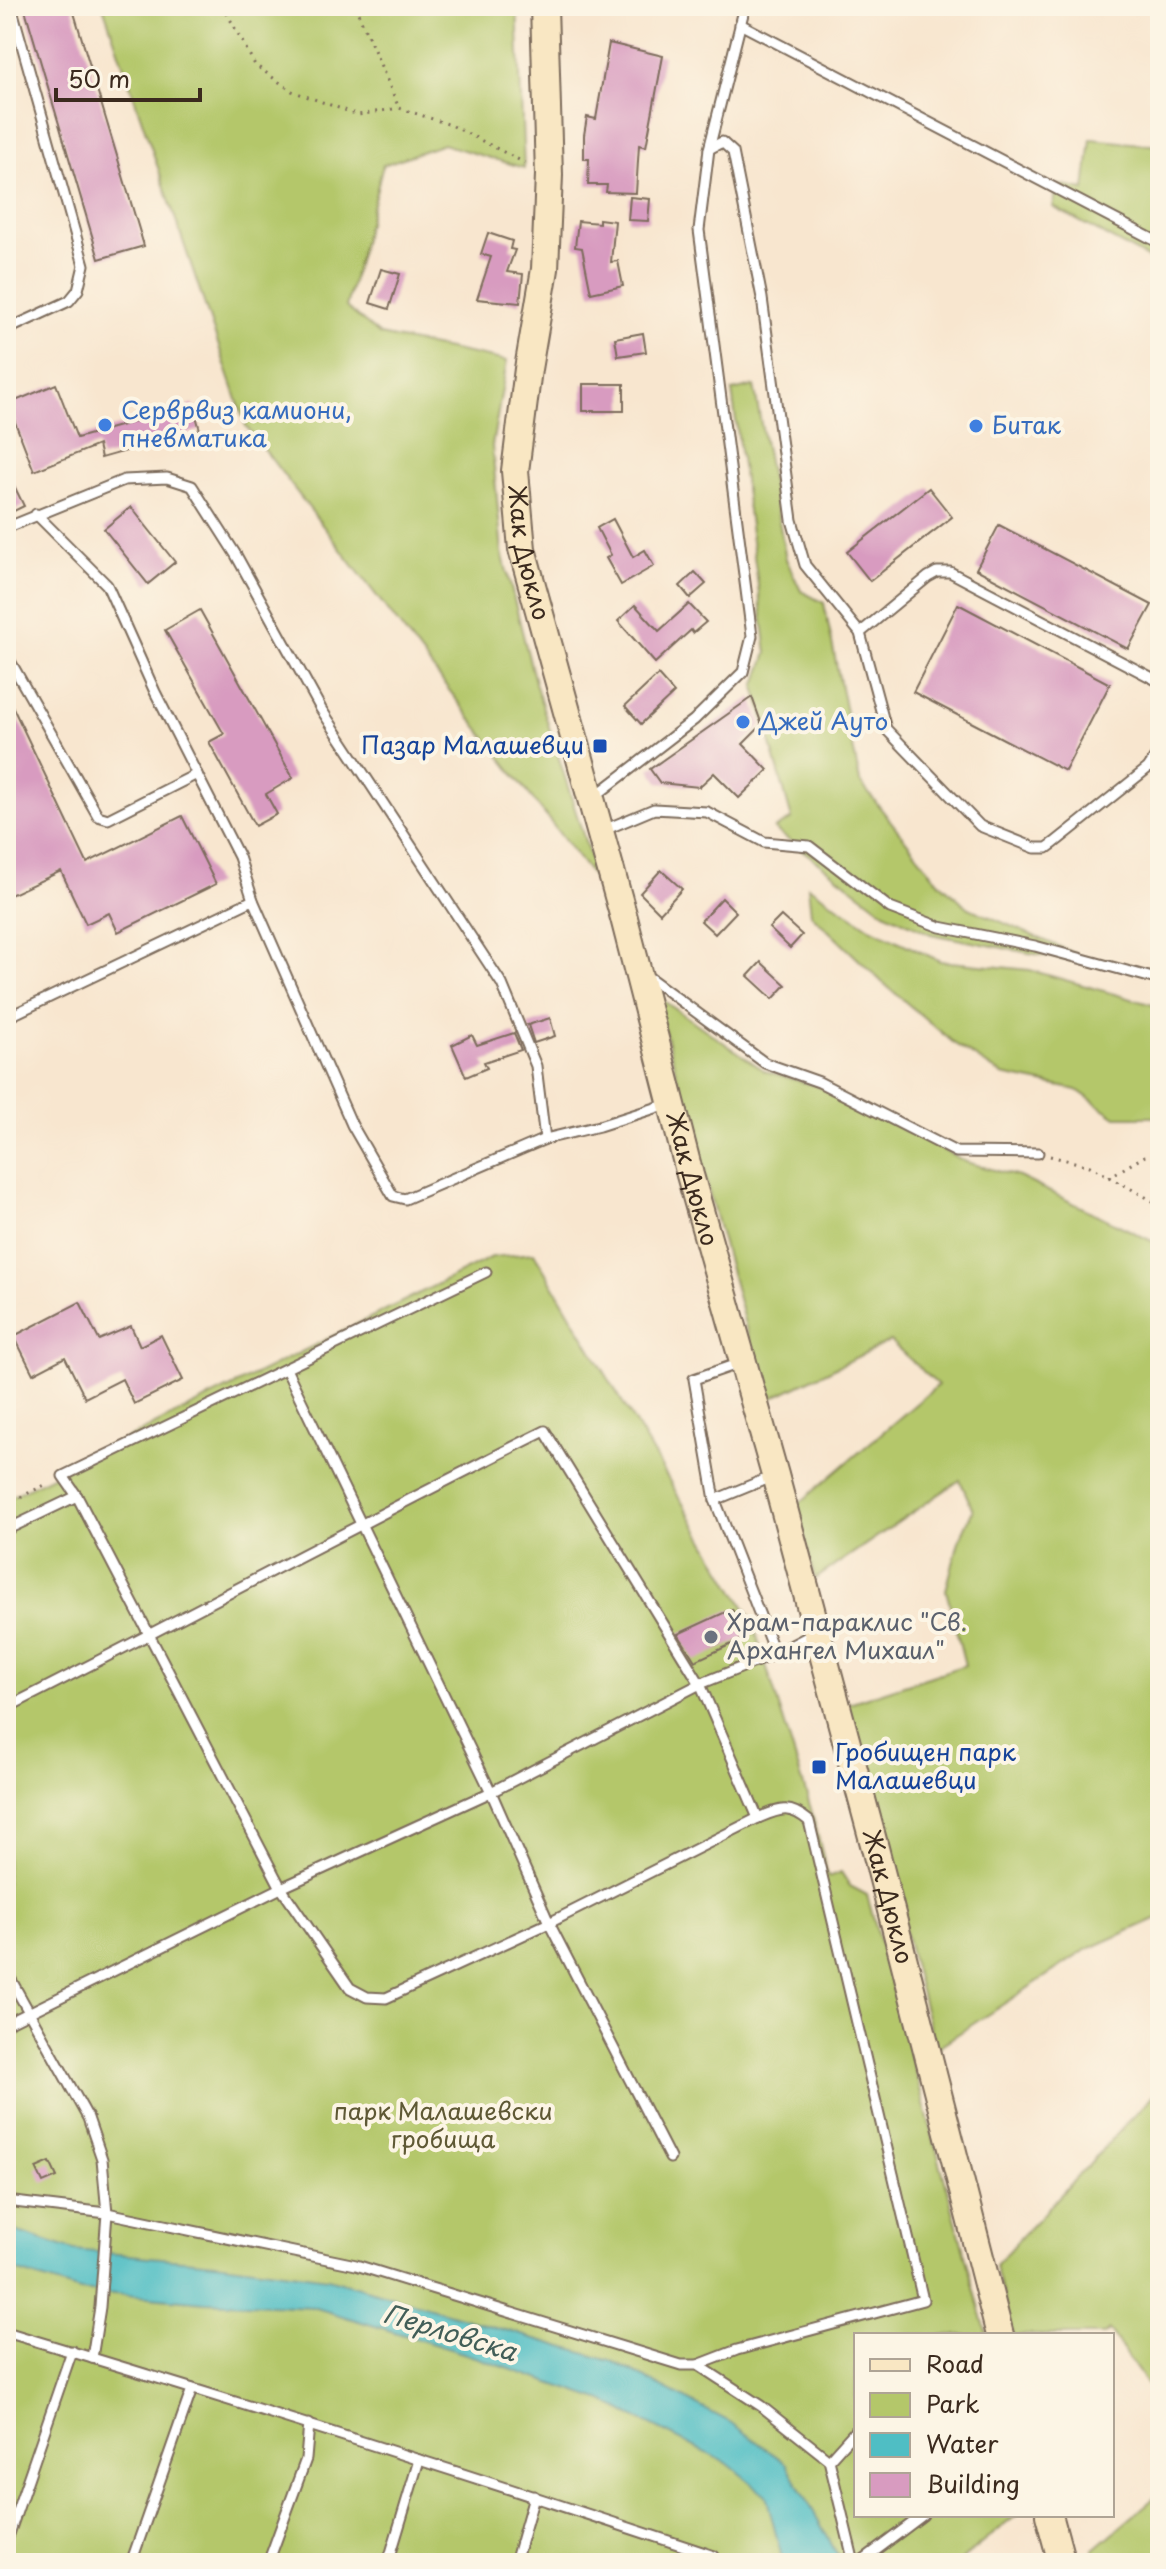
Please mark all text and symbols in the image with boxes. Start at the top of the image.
scale bar [56,52,200,102]
text: 50 m [68,60,130,96]
place label: Серврвиз камиони, пневматика [121,391,352,455]
place label: Битак [992,406,1062,442]
marker: Серврвиз камиони, пневматика [96,416,114,434]
marker: Битак [967,417,985,435]
street label: Жак Дюкло [500,483,561,624]
place label: Джей Ауто [758,702,888,738]
marker: Джей Ауто [734,713,752,731]
place label: Пазар Малашевци [361,726,584,762]
marker: Пазар Малашевци [591,737,609,755]
street label: Жак Дюкло [658,1107,729,1250]
place label: Храм-параклис "Св. Архангел Михаил" [727,1603,967,1667]
marker: Храм-параклис "Св. Архангел Михаил" [702,1628,720,1646]
place label: Гробищен парк Малашевци [835,1733,1017,1797]
marker: Гробищен парк Малашевци [810,1758,828,1776]
street label: Жак Дюкло [855,1825,924,1967]
park label: парк Малашевски гробища [333,2092,553,2156]
water label: Перловска [379,2293,523,2371]
legend [854,2333,1114,2517]
text: Road [926,2345,984,2381]
text: Park [926,2385,980,2421]
text: Water [926,2425,999,2461]
text: Building [926,2465,1020,2501]

